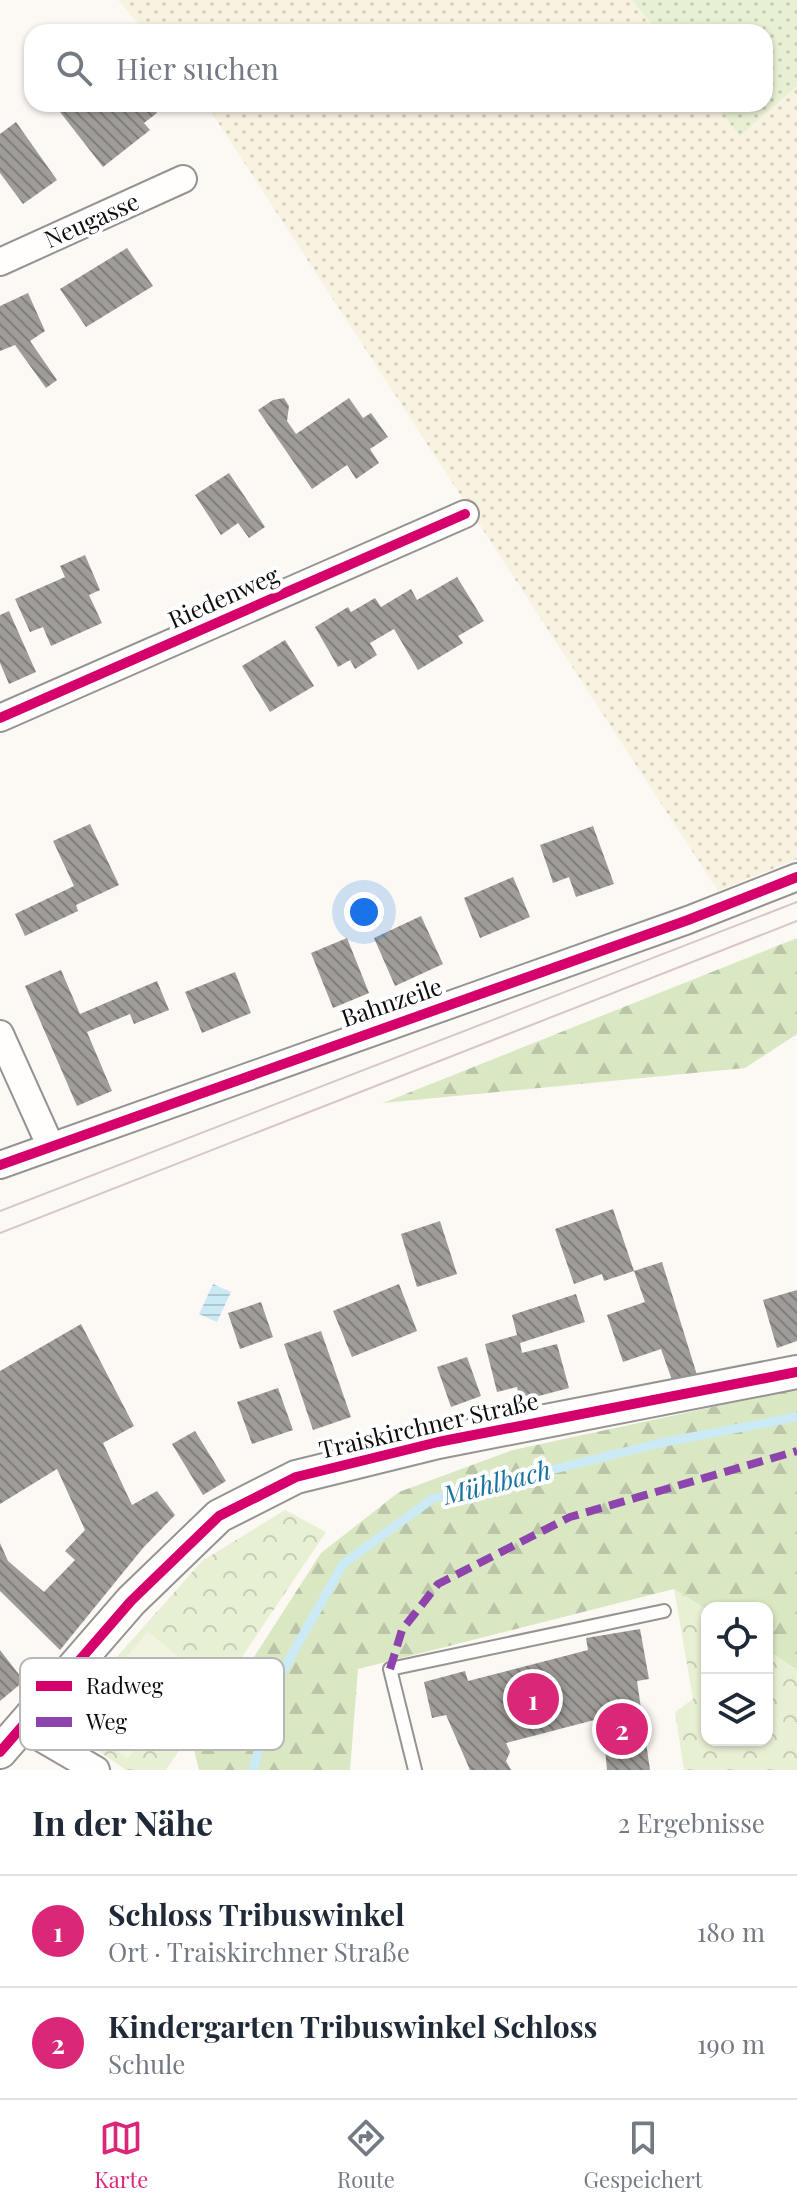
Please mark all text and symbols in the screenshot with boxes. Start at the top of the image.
search box [24,24,773,112]
icon: search [52,46,96,90]
text: Hier suchen [116,48,279,88]
street label: Neugasse [39,184,144,254]
street label: Riedenweg [163,557,284,635]
your location [344,892,384,932]
street label: Bahnzeile [337,969,446,1033]
street label: Traiskirchner Straße [316,1383,541,1465]
water label: Mühlbach [438,1451,554,1512]
map controls [701,1602,773,1746]
button: locate [701,1602,773,1674]
legend [20,1658,284,1750]
pin: 1 [507,1669,559,1729]
text: Radweg [86,1670,164,1700]
button: layers [701,1674,773,1746]
pin: 2 [596,1699,648,1759]
text: Weg [85,1706,128,1736]
text: In der Nähe [32,1799,213,1845]
text: 2 Ergebnisse [618,1805,765,1840]
text: Schloss Tribuswinkel [108,1894,405,1934]
text: 1 [53,1914,63,1949]
text: 180 m [697,1914,765,1949]
text: Ort · Traiskirchner Straße [108,1934,410,1969]
text: Kindergarten Tribuswinkel Schloss [108,2006,597,2046]
text: 2 [51,2026,65,2061]
text: 190 m [697,2026,765,2061]
text: Schule [108,2046,185,2081]
tab: Karte [94,2116,148,2194]
tab: Route [337,2116,395,2194]
tab: Gespeichert [584,2116,703,2194]

